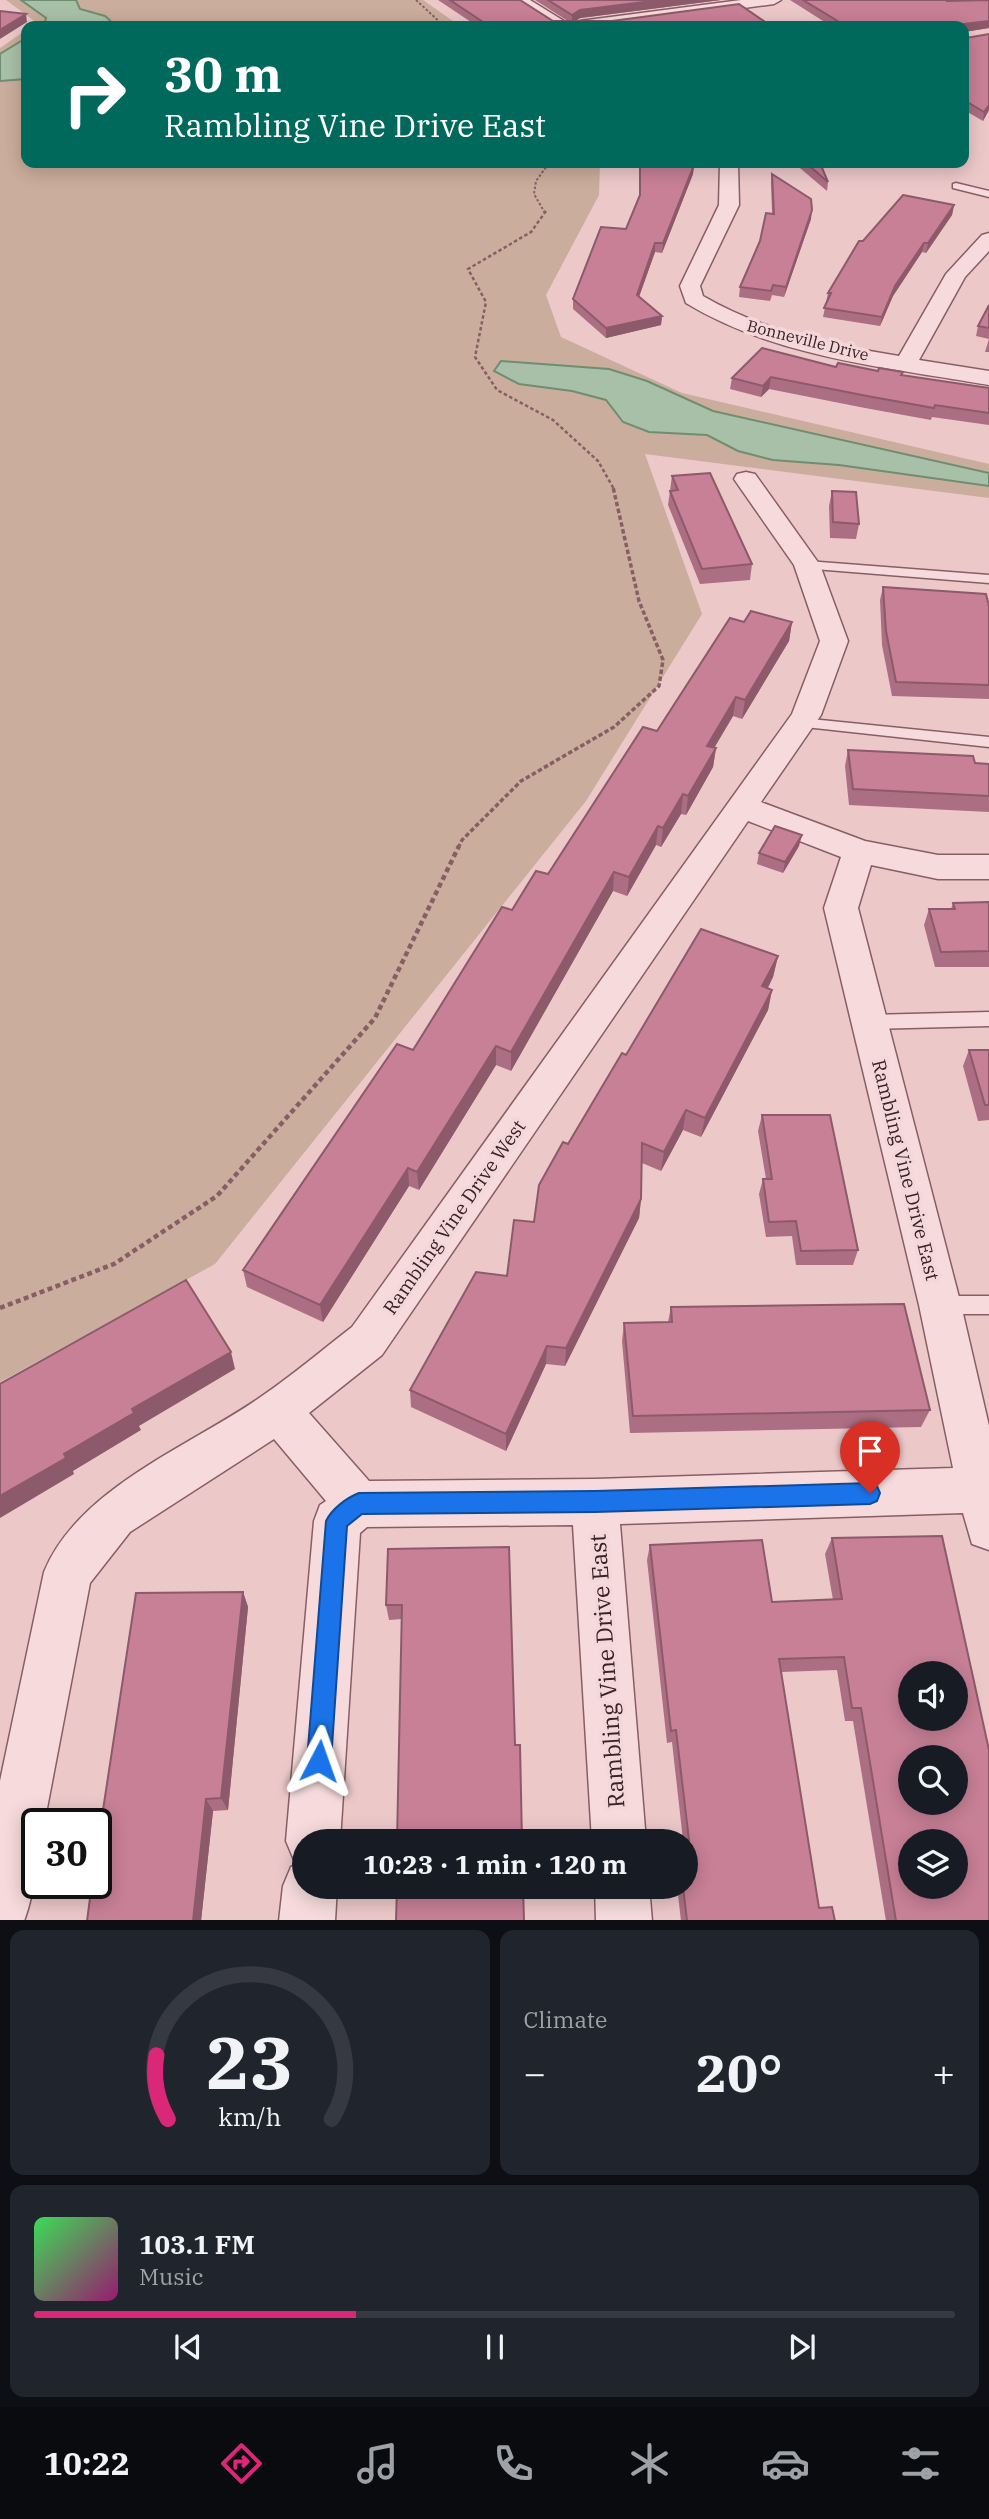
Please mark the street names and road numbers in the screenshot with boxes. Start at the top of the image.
street label: Bonneville Drive [745,315,871,365]
street label: Rambling Vine Drive East [867,1057,945,1283]
street label: Rambling Vine Drive West [378,1115,531,1319]
street label: Rambling Vine Drive East [581,1533,631,1809]

